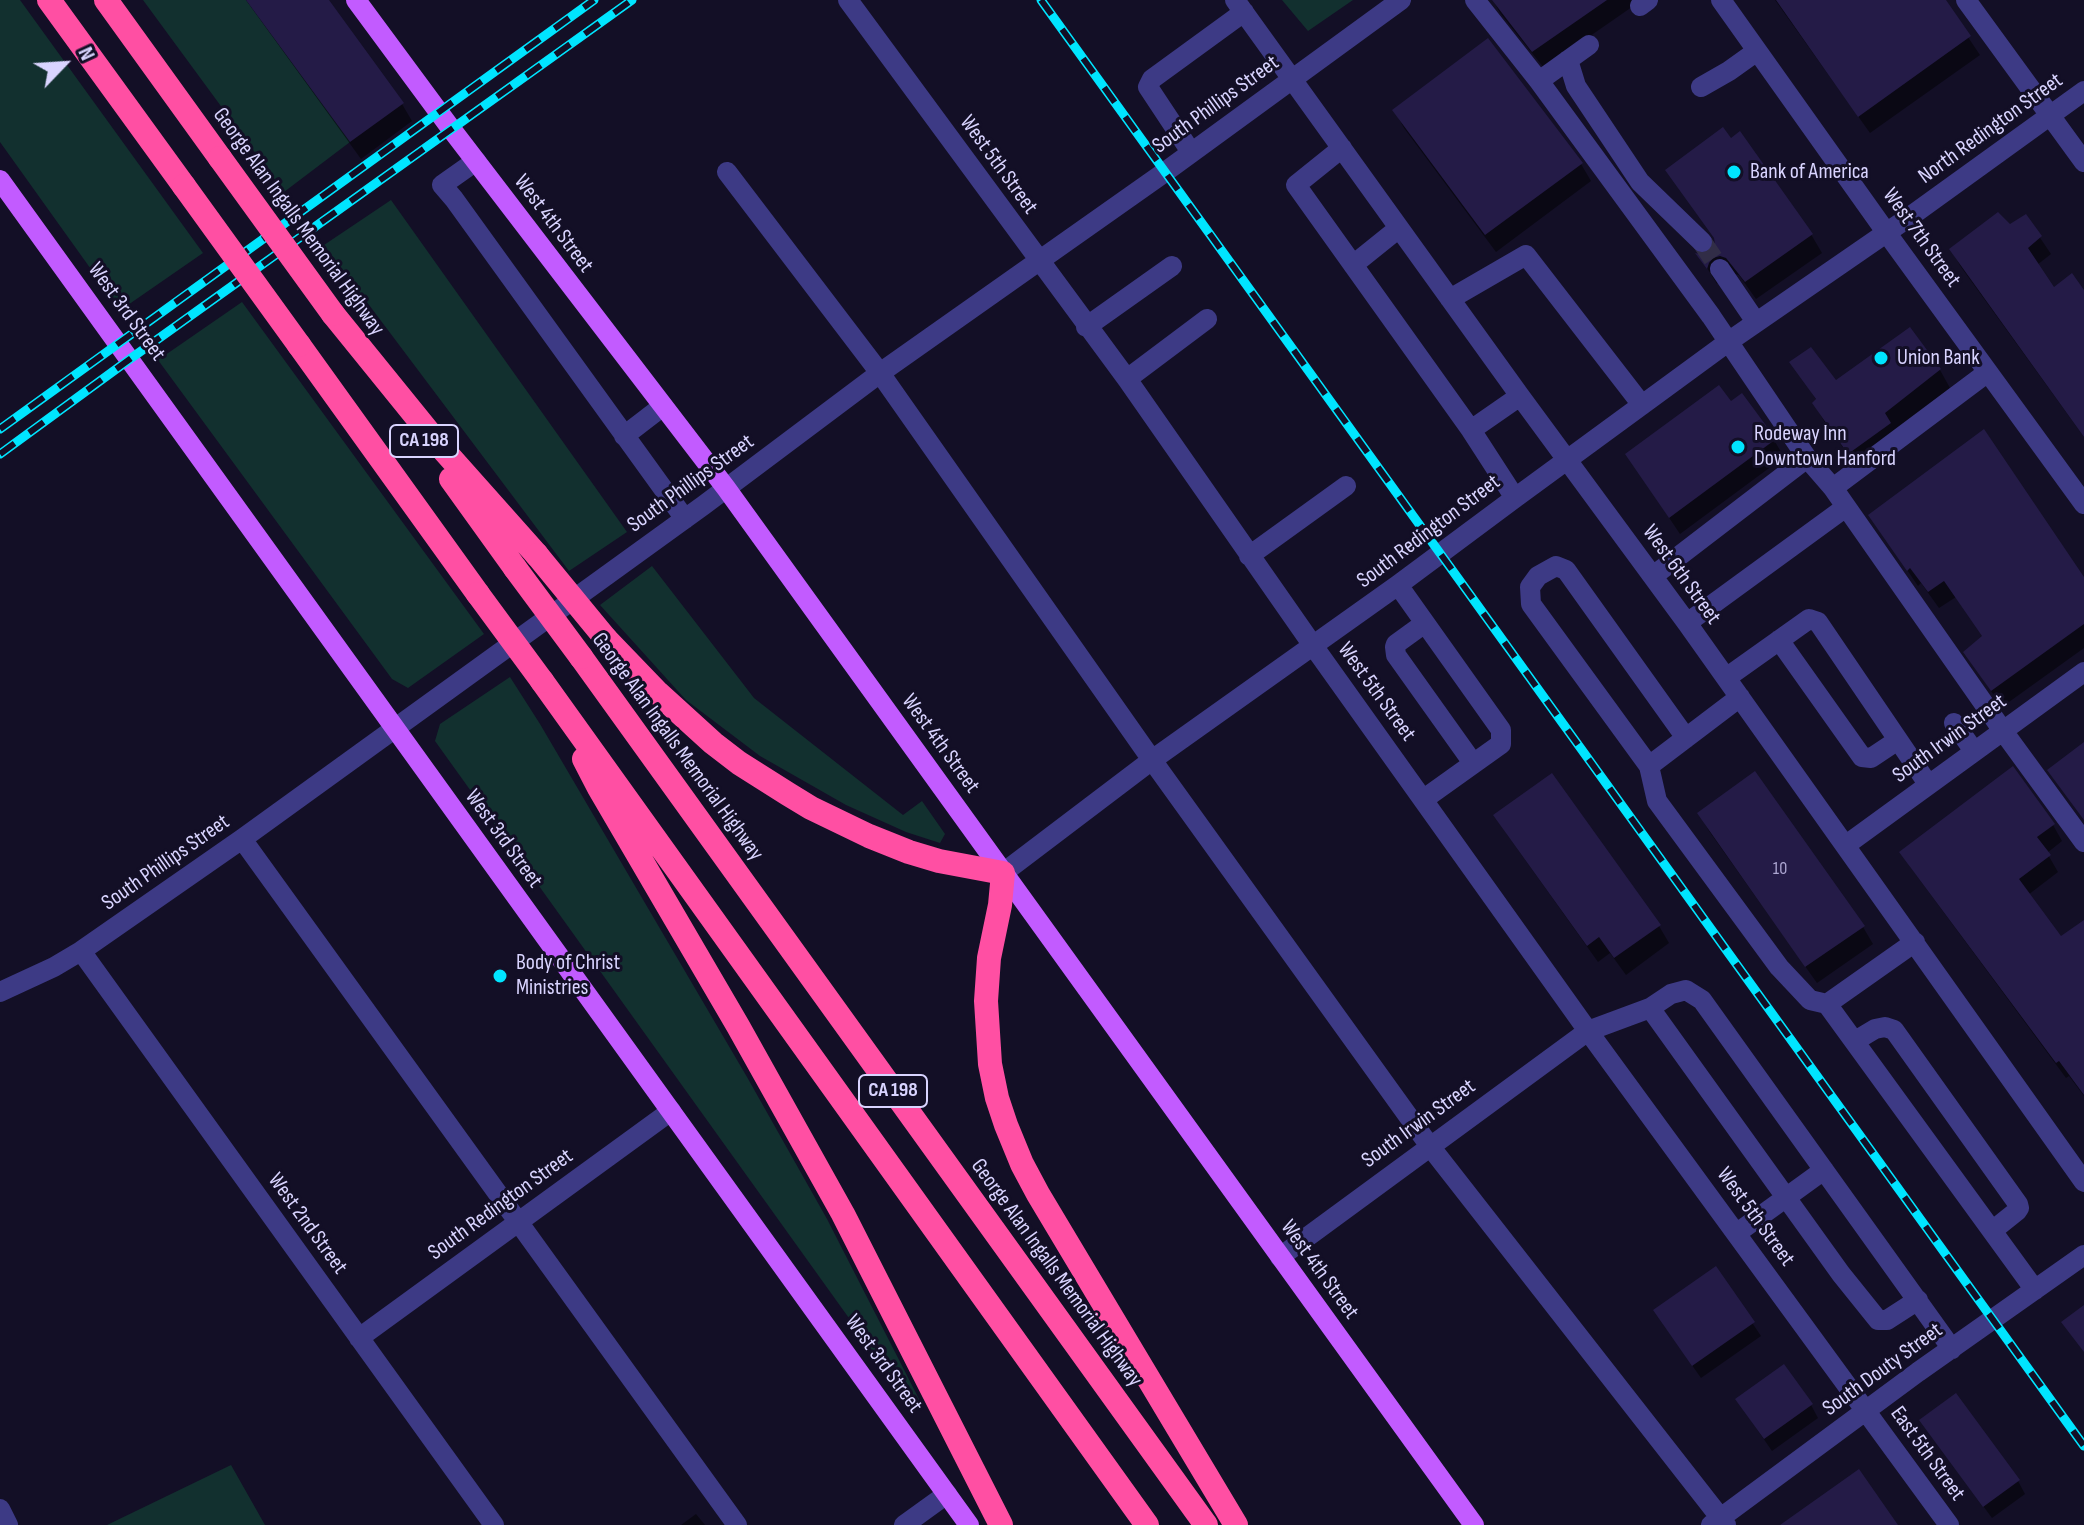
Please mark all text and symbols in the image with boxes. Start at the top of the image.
north arrow [24,24,104,104]
text: N [71,43,101,65]
street label: South Phillips Street [1148,50,1284,160]
street label: North Redington Street [1914,68,2068,190]
street label: George Alan Ingalls Memorial Highway [206,103,390,341]
street label: West 5th Street [953,110,1043,220]
place label: Bank of America [1750,159,1869,185]
marker: Bank of America [1725,163,1743,181]
street label: West 4th Street [508,170,598,278]
street label: West 7th Street [1876,183,1966,293]
street label: West 3rd Street [81,258,171,366]
place label: Union Bank [1897,345,1980,371]
marker: Union Bank [1872,349,1890,367]
place label: Rodeway Inn Downtown Hanford [1754,421,1896,472]
road number: CA 198 [390,425,458,457]
street label: South Phillips Street [623,429,759,539]
marker: Rodeway Inn Downtown Hanford [1729,438,1747,456]
street label: South Redington Street [1352,470,1506,594]
street label: West 6th Street [1636,520,1726,630]
street label: George Alan Ingalls Memorial Highway [585,628,769,866]
street label: West 5th Street [1331,637,1421,747]
street label: West 4th Street [895,689,985,799]
street label: South Irwin Street [1888,689,2012,789]
street label: West 3rd Street [458,785,548,893]
street label: South Phillips Street [97,809,235,917]
house number: 10 [1773,858,1787,880]
place label: Body of Christ Ministries [516,950,620,1002]
marker: Body of Christ Ministries [491,967,509,985]
street label: South Irwin Street [1357,1074,1481,1174]
road number: CA 198 [859,1075,927,1107]
street label: South Redington Street [423,1144,579,1266]
street label: George Alan Ingalls Memorial Highway [964,1154,1148,1392]
street label: West 5th Street [1710,1162,1800,1272]
street label: West 2nd Street [262,1168,352,1280]
street label: West 4th Street [1274,1215,1364,1325]
street label: West 3rd Street [838,1310,928,1418]
street label: South Douty Street [1818,1318,1948,1422]
street label: East 5th Street [1884,1402,1970,1506]

